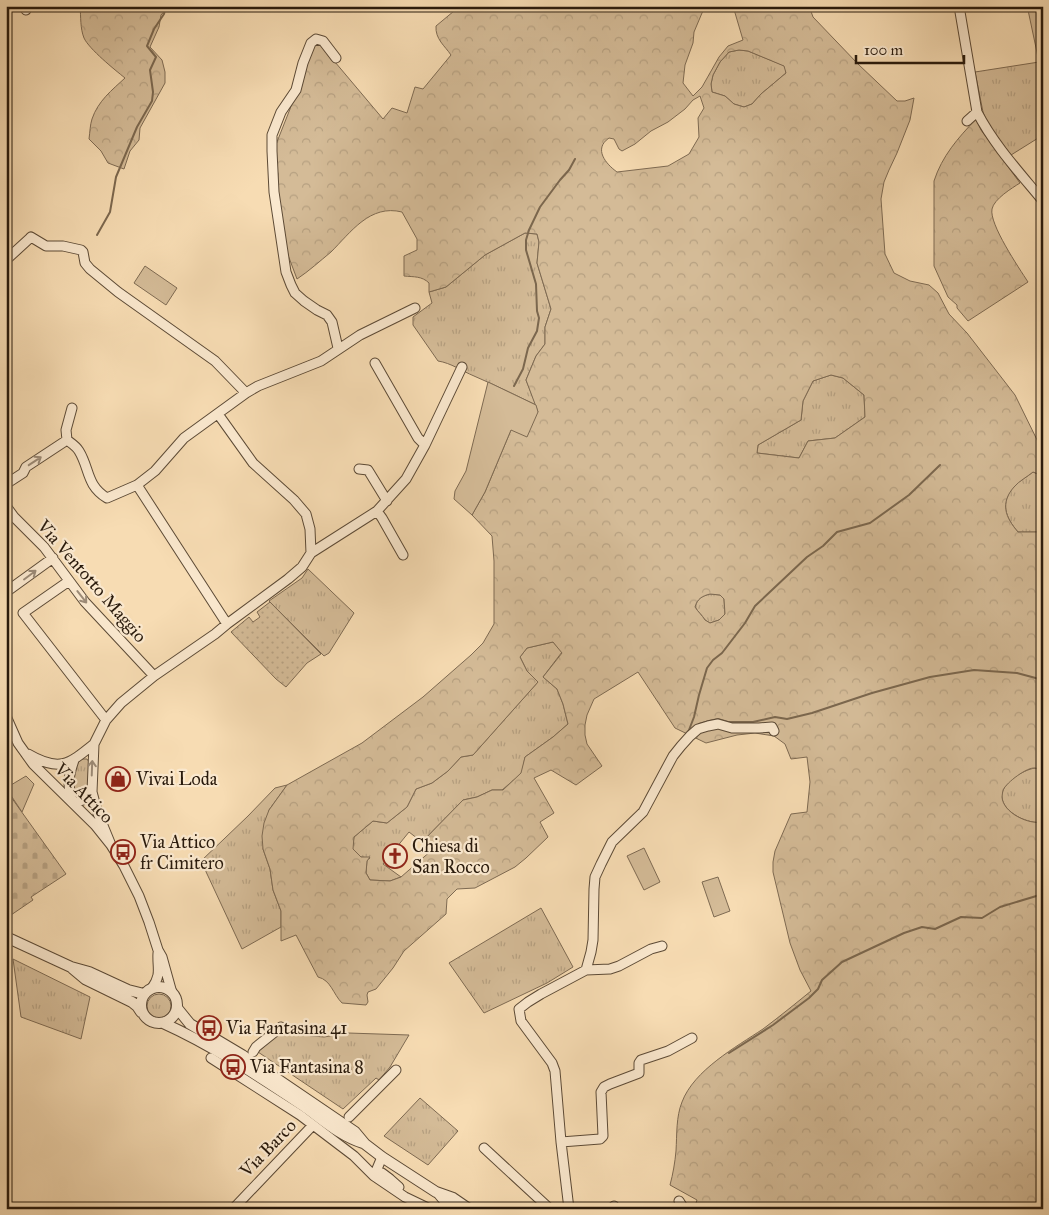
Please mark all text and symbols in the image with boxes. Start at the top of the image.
scale bar [856,32,964,64]
text: 100 m [864,41,904,59]
one-way arrow [28,456,42,466]
street label: Via Ventotto Maggio [31,514,151,648]
one-way arrow [23,570,37,580]
one-way arrow [76,590,87,603]
street label: Via Attico [49,758,118,828]
one-way arrow [88,760,97,776]
shop icon: Vivai Loda [105,766,131,792]
place label: Vivai Loda [135,768,218,790]
place label: Via Attico fr Cimitero [139,831,224,874]
place label: Chiesa di San Rocco [412,835,490,878]
bus stop icon: Via Attico fr Cimitero [110,839,136,865]
church icon: Chiesa di San Rocco [382,843,408,869]
bus stop icon: Via Fantasina 41 [196,1015,222,1041]
place label: Via Fantasina 41 [225,1017,347,1039]
bus stop icon: Via Fantasina 8 [220,1054,246,1080]
place label: Via Fantasina 8 [249,1056,364,1078]
street label: Via Barco [234,1114,301,1182]

